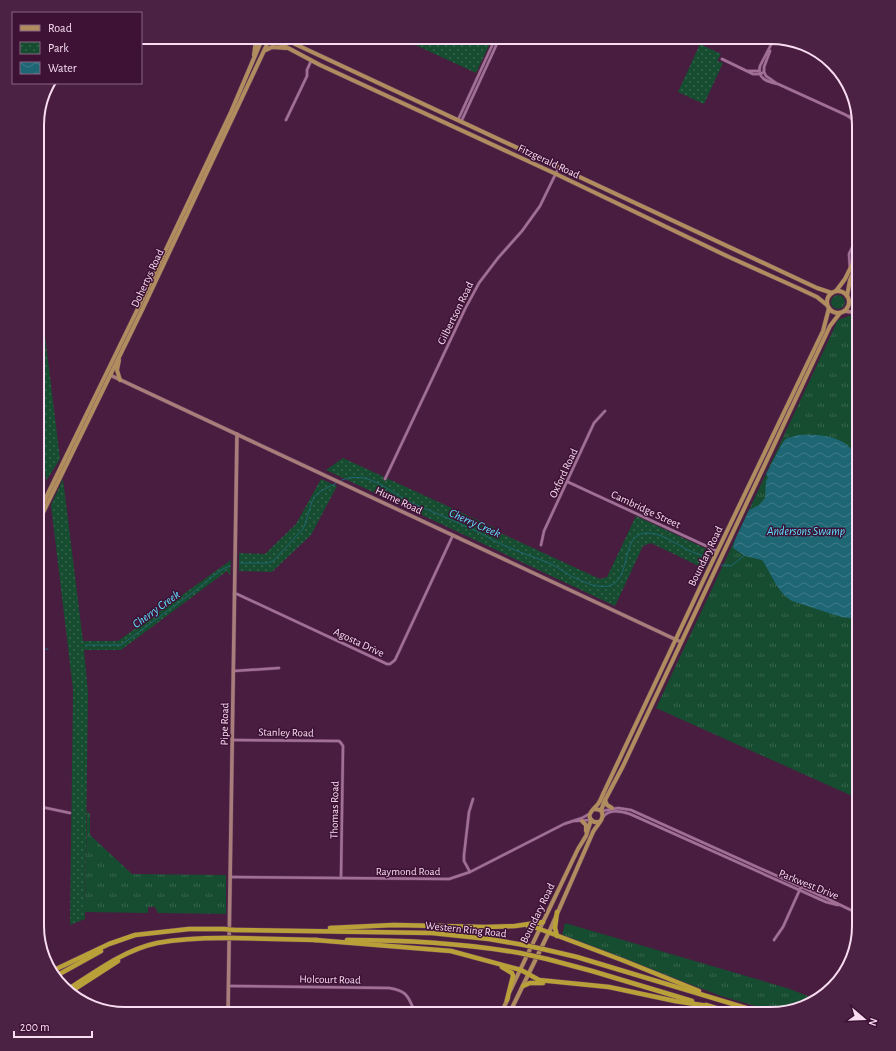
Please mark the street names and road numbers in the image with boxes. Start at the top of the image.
street label: Fitzgerald Road [516,142,582,181]
street label: Dohertys Road [129,247,166,309]
street label: Gilbertson Road [435,280,476,346]
street label: Oxford Road [547,447,580,500]
street label: Hume Road [374,485,424,516]
street label: Cambridge Street [609,489,683,531]
street label: Boundary Road [686,524,725,588]
street label: Agosta Drive [332,626,386,659]
street label: Pipe Road [219,702,230,745]
street label: Stanley Road [258,727,314,738]
street label: Thomas Road [328,781,341,839]
street label: Raymond Road [376,866,441,877]
street label: Parkwest Drive [777,867,840,901]
street label: Boundary Road [518,881,557,945]
street label: Western Ring Road [425,920,507,939]
street label: Holcourt Road [299,973,361,986]

